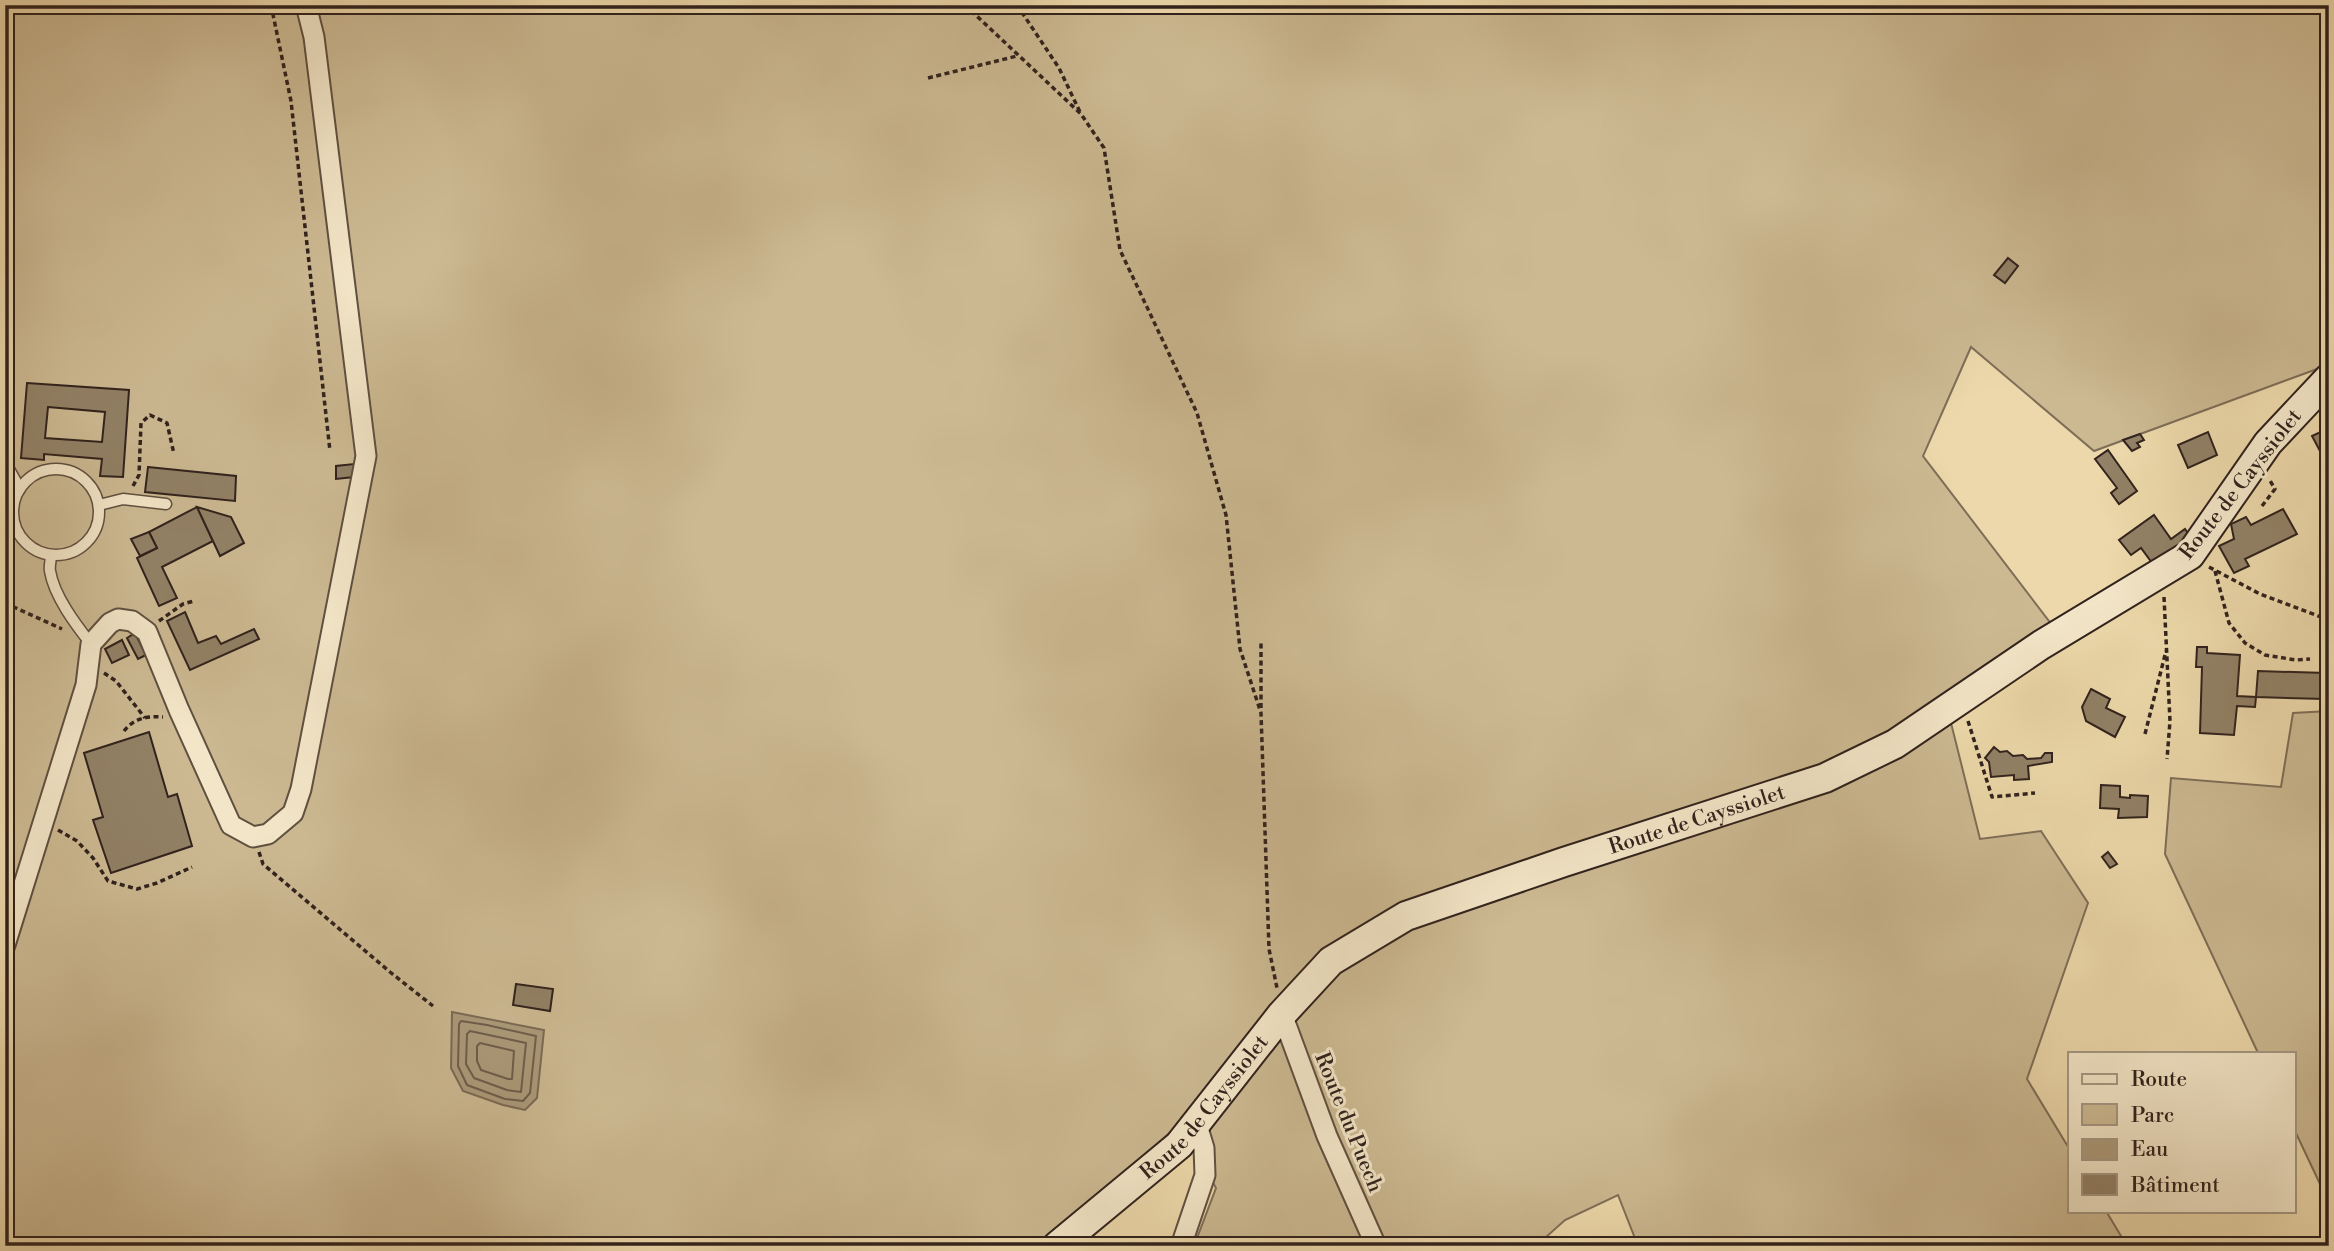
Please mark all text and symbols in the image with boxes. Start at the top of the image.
street label: Route de Cayssiolet [2174,404,2308,565]
street label: Route de Cayssiolet [1606,780,1789,861]
street label: Route de Cayssiolet [1135,1030,1275,1186]
street label: Route du Puech [1308,1049,1388,1197]
legend [2068,1052,2296,1212]
text: Route [2131,1067,2187,1093]
text: Parc [2131,1103,2174,1129]
text: Eau [2131,1137,2168,1163]
text: Bâtiment [2130,1173,2220,1199]

